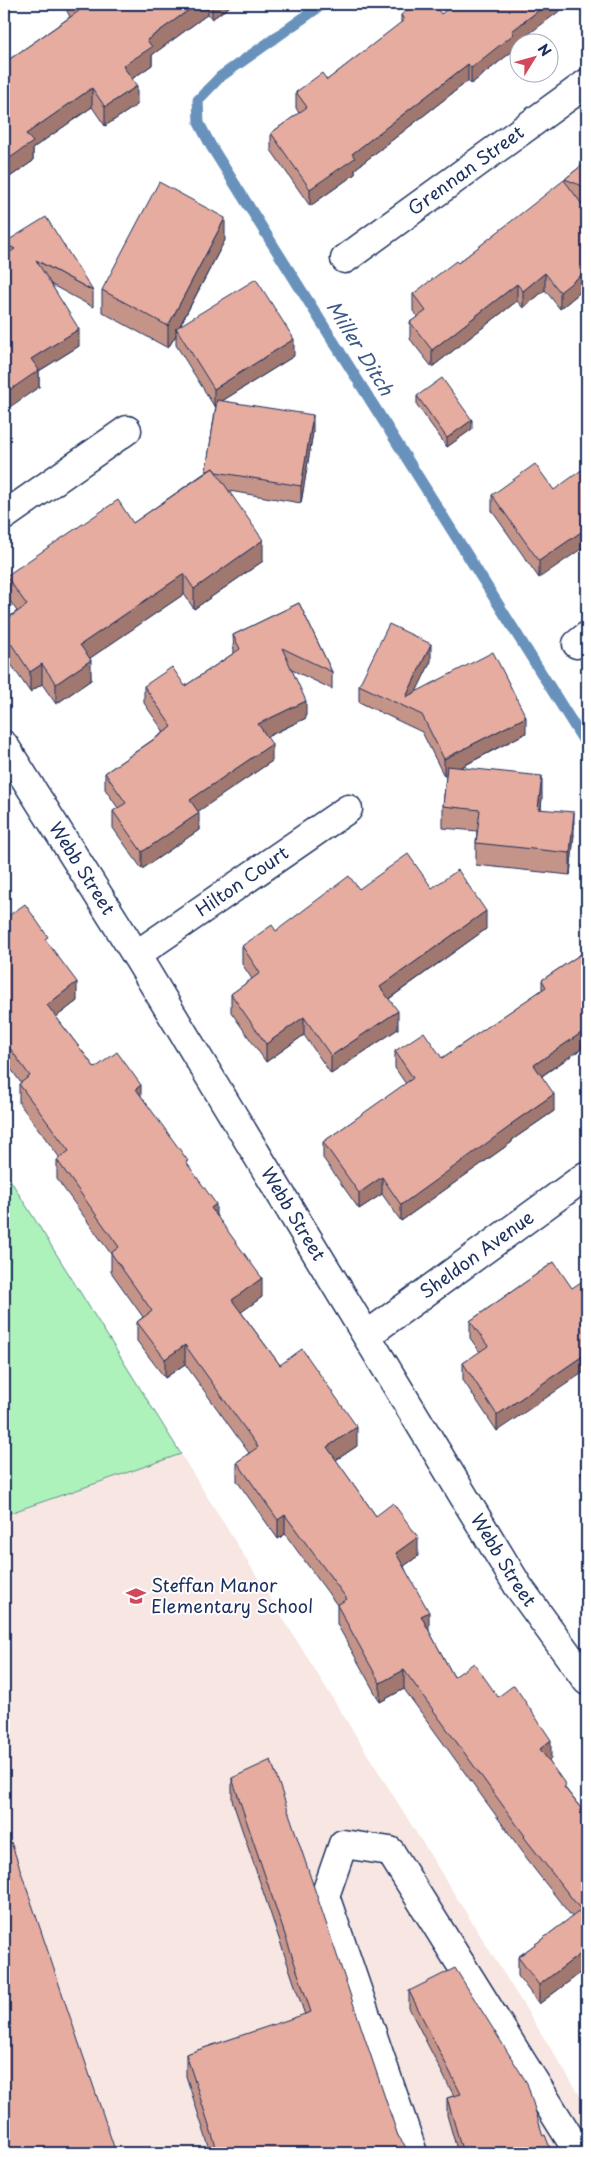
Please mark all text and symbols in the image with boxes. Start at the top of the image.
north arrow [508,32,558,82]
text: N [533,39,557,61]
street label: Grennan Street [402,118,529,221]
water label: Miller Ditch [321,295,402,401]
street label: Webb Street [44,816,122,920]
street label: Hilton Court [189,839,293,922]
street label: Webb Street [255,1161,333,1265]
street label: Sheldon Avenue [414,1203,539,1304]
street label: Webb Street [465,1508,544,1612]
place label: Steffan Manor Elementary School [151,1571,313,1619]
school or university icon: Steffan Manor Elementary School [125,1585,147,1607]

